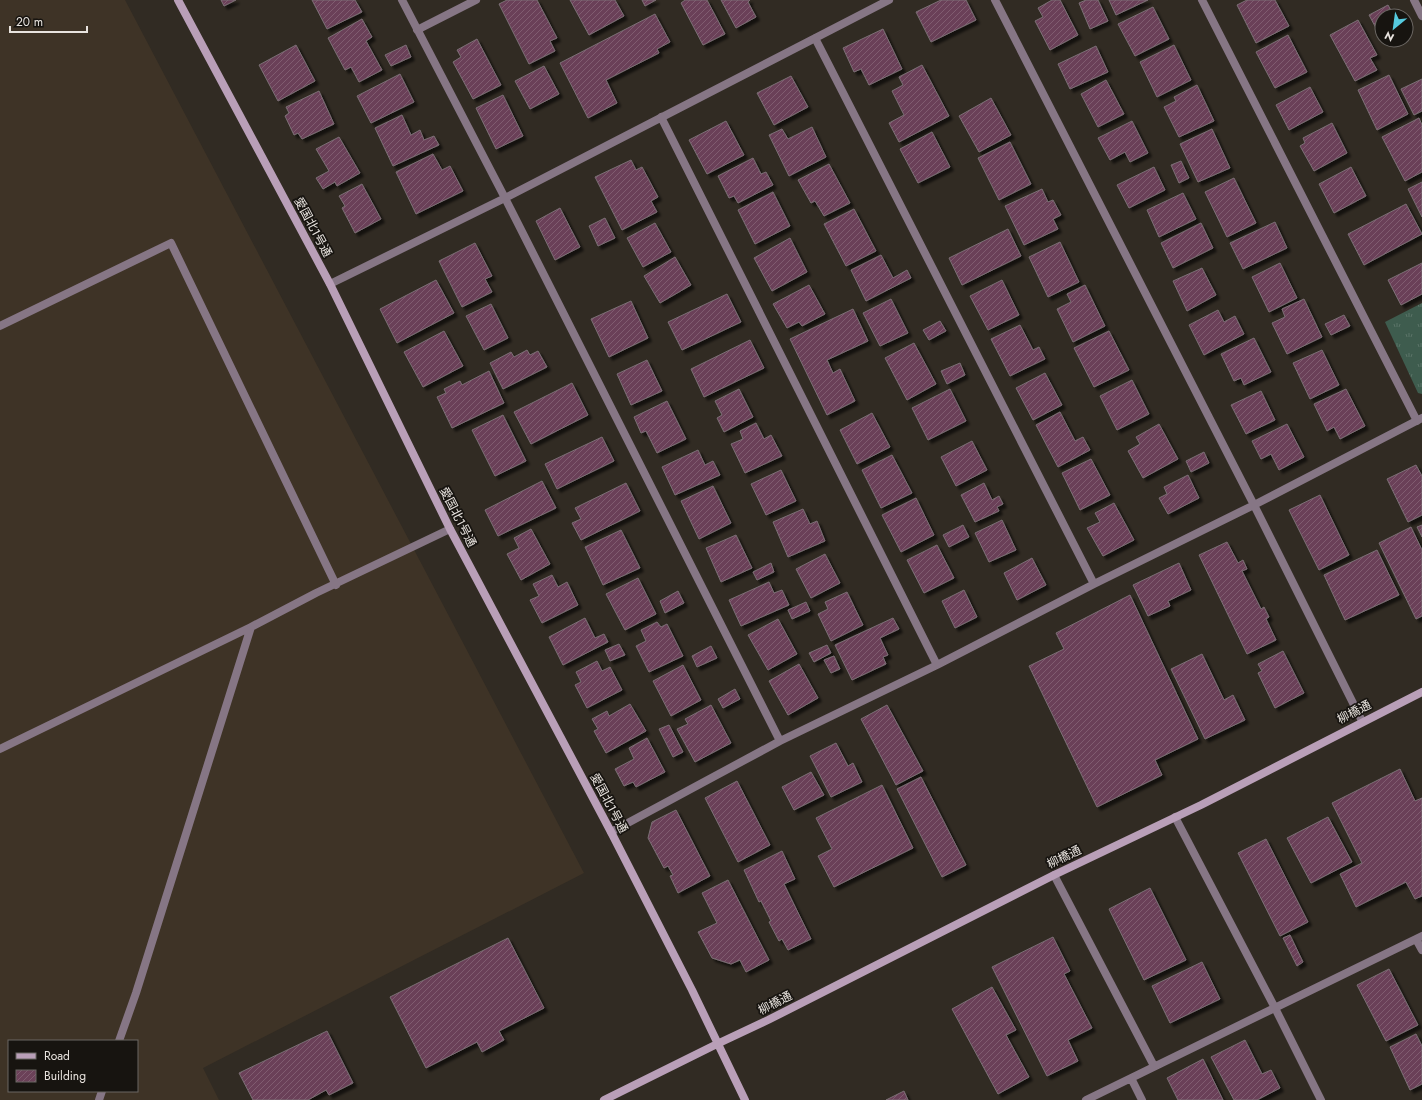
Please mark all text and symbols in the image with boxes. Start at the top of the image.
scale bar [10,8,87,34]
north arrow [1374,8,1414,48]
text: 20 m [16,13,43,31]
text: N [1381,28,1397,46]
street label: 愛国北1号通 [290,194,336,260]
street label: 愛国北1号通 [435,484,481,550]
street label: 柳橋通 [1334,696,1374,728]
street label: 愛国北1号通 [586,770,632,836]
street label: 柳橋通 [1044,841,1084,873]
street label: 柳橋通 [755,987,795,1019]
legend [8,1040,138,1092]
text: Road [44,1047,70,1065]
text: Building [44,1067,86,1085]

